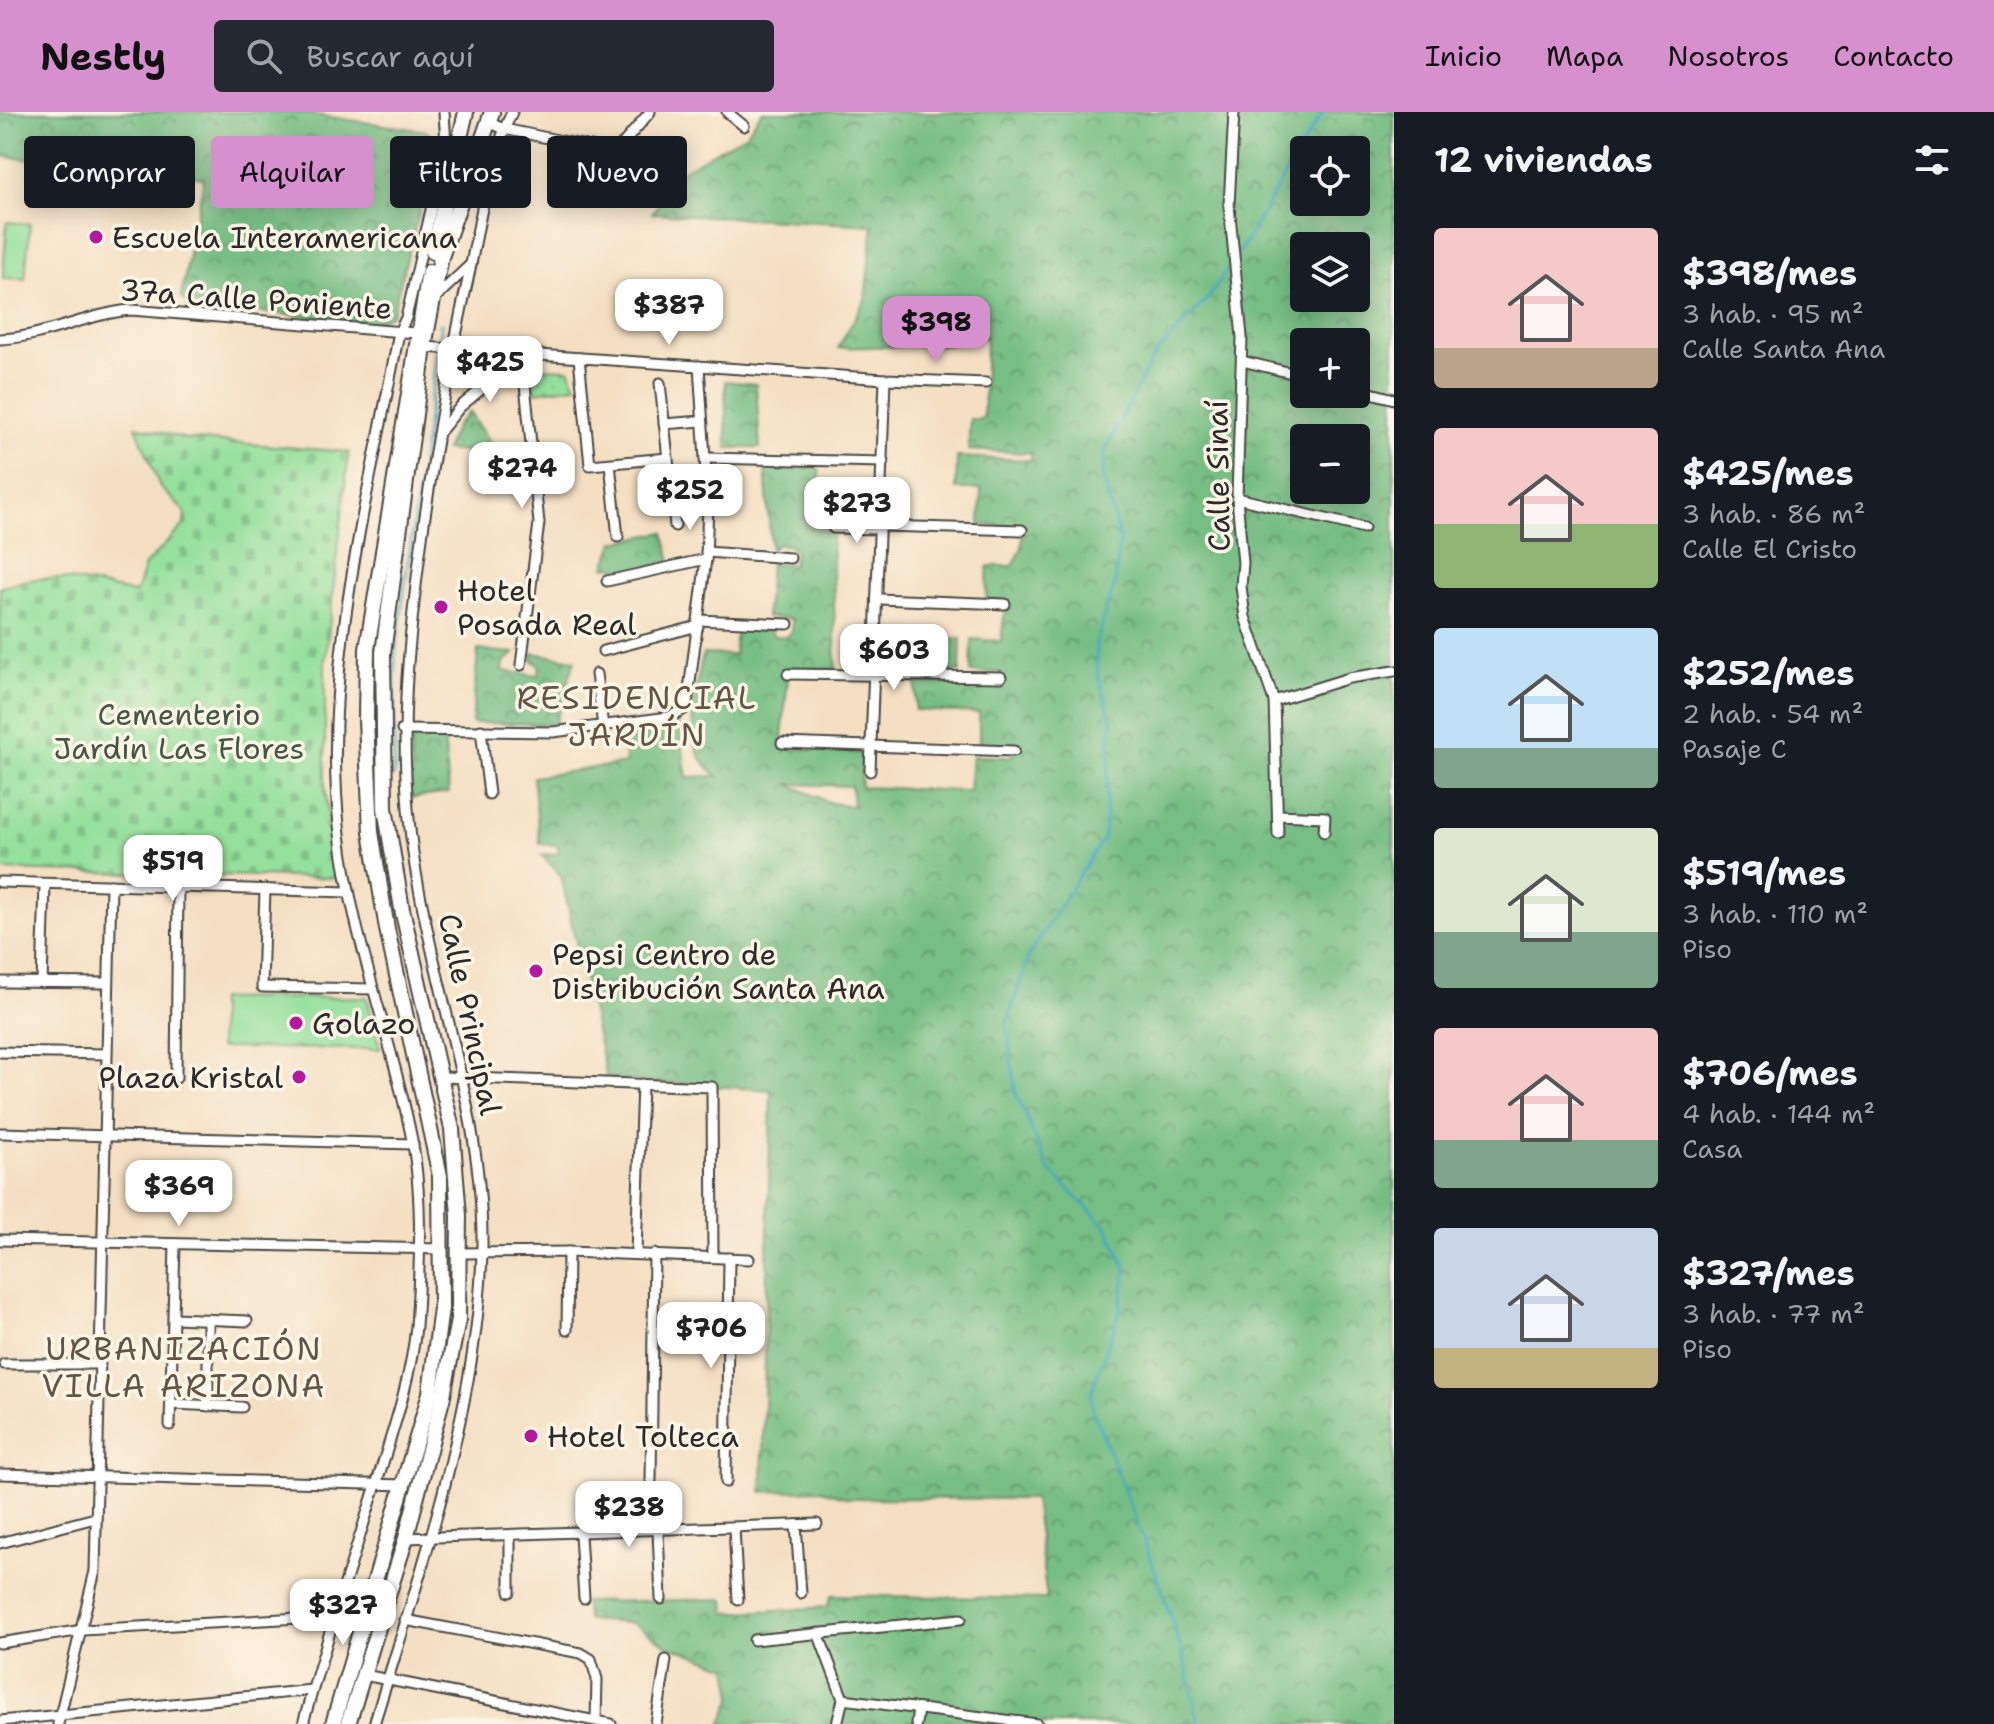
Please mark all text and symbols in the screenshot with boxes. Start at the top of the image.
search box [214,20,774,92]
text: Nestly [40,31,166,82]
icon: search [242,34,286,78]
text: Buscar aquí [306,36,474,77]
text: Inicio [1425,37,1502,75]
text: Mapa [1546,37,1623,75]
text: Nosotros [1667,37,1789,75]
text: Contacto [1833,37,1954,75]
chip: Comprar [24,136,195,208]
chip: Alquilar [211,136,374,208]
chip: Filtros [390,136,531,208]
chip: Nuevo [547,136,687,208]
map controls [1290,136,1370,504]
button: locate [1290,136,1370,216]
text: 12 viviendas [1434,137,1653,183]
icon: filters [1910,138,1954,182]
place label: Escuela Interamericana [112,217,458,258]
marker: Escuela Interamericana [87,228,105,246]
button: layers [1290,232,1370,312]
text: $398/mes [1682,250,1857,296]
icon: home [1498,260,1594,356]
street label: 37a Calle Poniente [118,269,394,329]
pin: $387 [622,279,716,347]
text: $387 [633,287,705,322]
pin: $398 [889,296,983,364]
text: 3 hab. · 95 m² [1682,296,1864,331]
text: $398 [900,304,972,339]
button: + [1290,328,1370,408]
text: Calle Santa Ana [1682,331,1885,366]
pin: $425 [443,336,537,404]
text: $425 [456,344,524,379]
street label: Calle Sinaí [1196,399,1240,552]
button: − [1290,424,1370,504]
pin: $274 [475,442,569,510]
text: $274 [487,450,557,485]
text: $425/mes [1682,450,1854,496]
icon: home [1498,460,1594,556]
pin: $252 [643,464,737,532]
text: $252 [656,472,724,507]
pin: $273 [810,477,904,545]
text: $273 [822,485,892,520]
text: 3 hab. · 86 m² [1682,496,1866,531]
text: Calle El Cristo [1682,531,1857,566]
place label: Hotel Posada Real [457,570,636,645]
marker: Hotel Posada Real [432,598,450,616]
pin: $603 [847,624,941,692]
text: $603 [858,632,930,667]
text: $252/mes [1682,650,1854,696]
icon: home [1498,660,1594,756]
district label: RESIDENCIAL JARDÍN [517,676,757,756]
park label: Cementerio Jardín Las Flores [54,694,304,769]
text: 2 hab. · 54 m² [1682,696,1863,731]
text: Pasaje C [1682,731,1787,766]
pin: $519 [126,835,220,903]
text: $519 [142,843,204,878]
text: $519/mes [1682,850,1846,896]
icon: home [1498,860,1594,956]
text: 3 hab. · 110 m² [1682,896,1868,931]
street label: Calle Principal [429,909,511,1119]
text: Piso [1682,931,1732,966]
place label: Pepsi Centro de Distribución Santa Ana [552,934,885,1009]
marker: Pepsi Centro de Distribución Santa Ana [527,962,545,980]
place label: Golazo [312,1003,415,1044]
marker: Golazo [287,1014,305,1032]
text: $706/mes [1682,1050,1858,1096]
place label: Plaza Kristal [98,1057,283,1098]
icon: home [1498,1060,1594,1156]
marker: Plaza Kristal [290,1068,308,1086]
text: 4 hab. · 144 m² [1682,1096,1875,1131]
text: Casa [1682,1131,1742,1166]
pin: $369 [132,1160,226,1228]
text: $369 [143,1168,215,1203]
text: $327/mes [1682,1250,1855,1296]
icon: home [1498,1260,1594,1356]
text: 3 hab. · 77 m² [1682,1296,1865,1331]
pin: $706 [664,1302,758,1370]
text: $706 [675,1310,747,1345]
district label: URBANIZACIÓN VILLA ARIZONA [41,1327,327,1407]
text: Piso [1682,1331,1732,1366]
place label: Hotel Tolteca [547,1416,739,1457]
marker: Hotel Tolteca [522,1427,540,1445]
pin: $238 [582,1481,676,1549]
text: $238 [593,1489,665,1524]
pin: $327 [296,1579,390,1647]
text: $327 [308,1587,378,1622]

